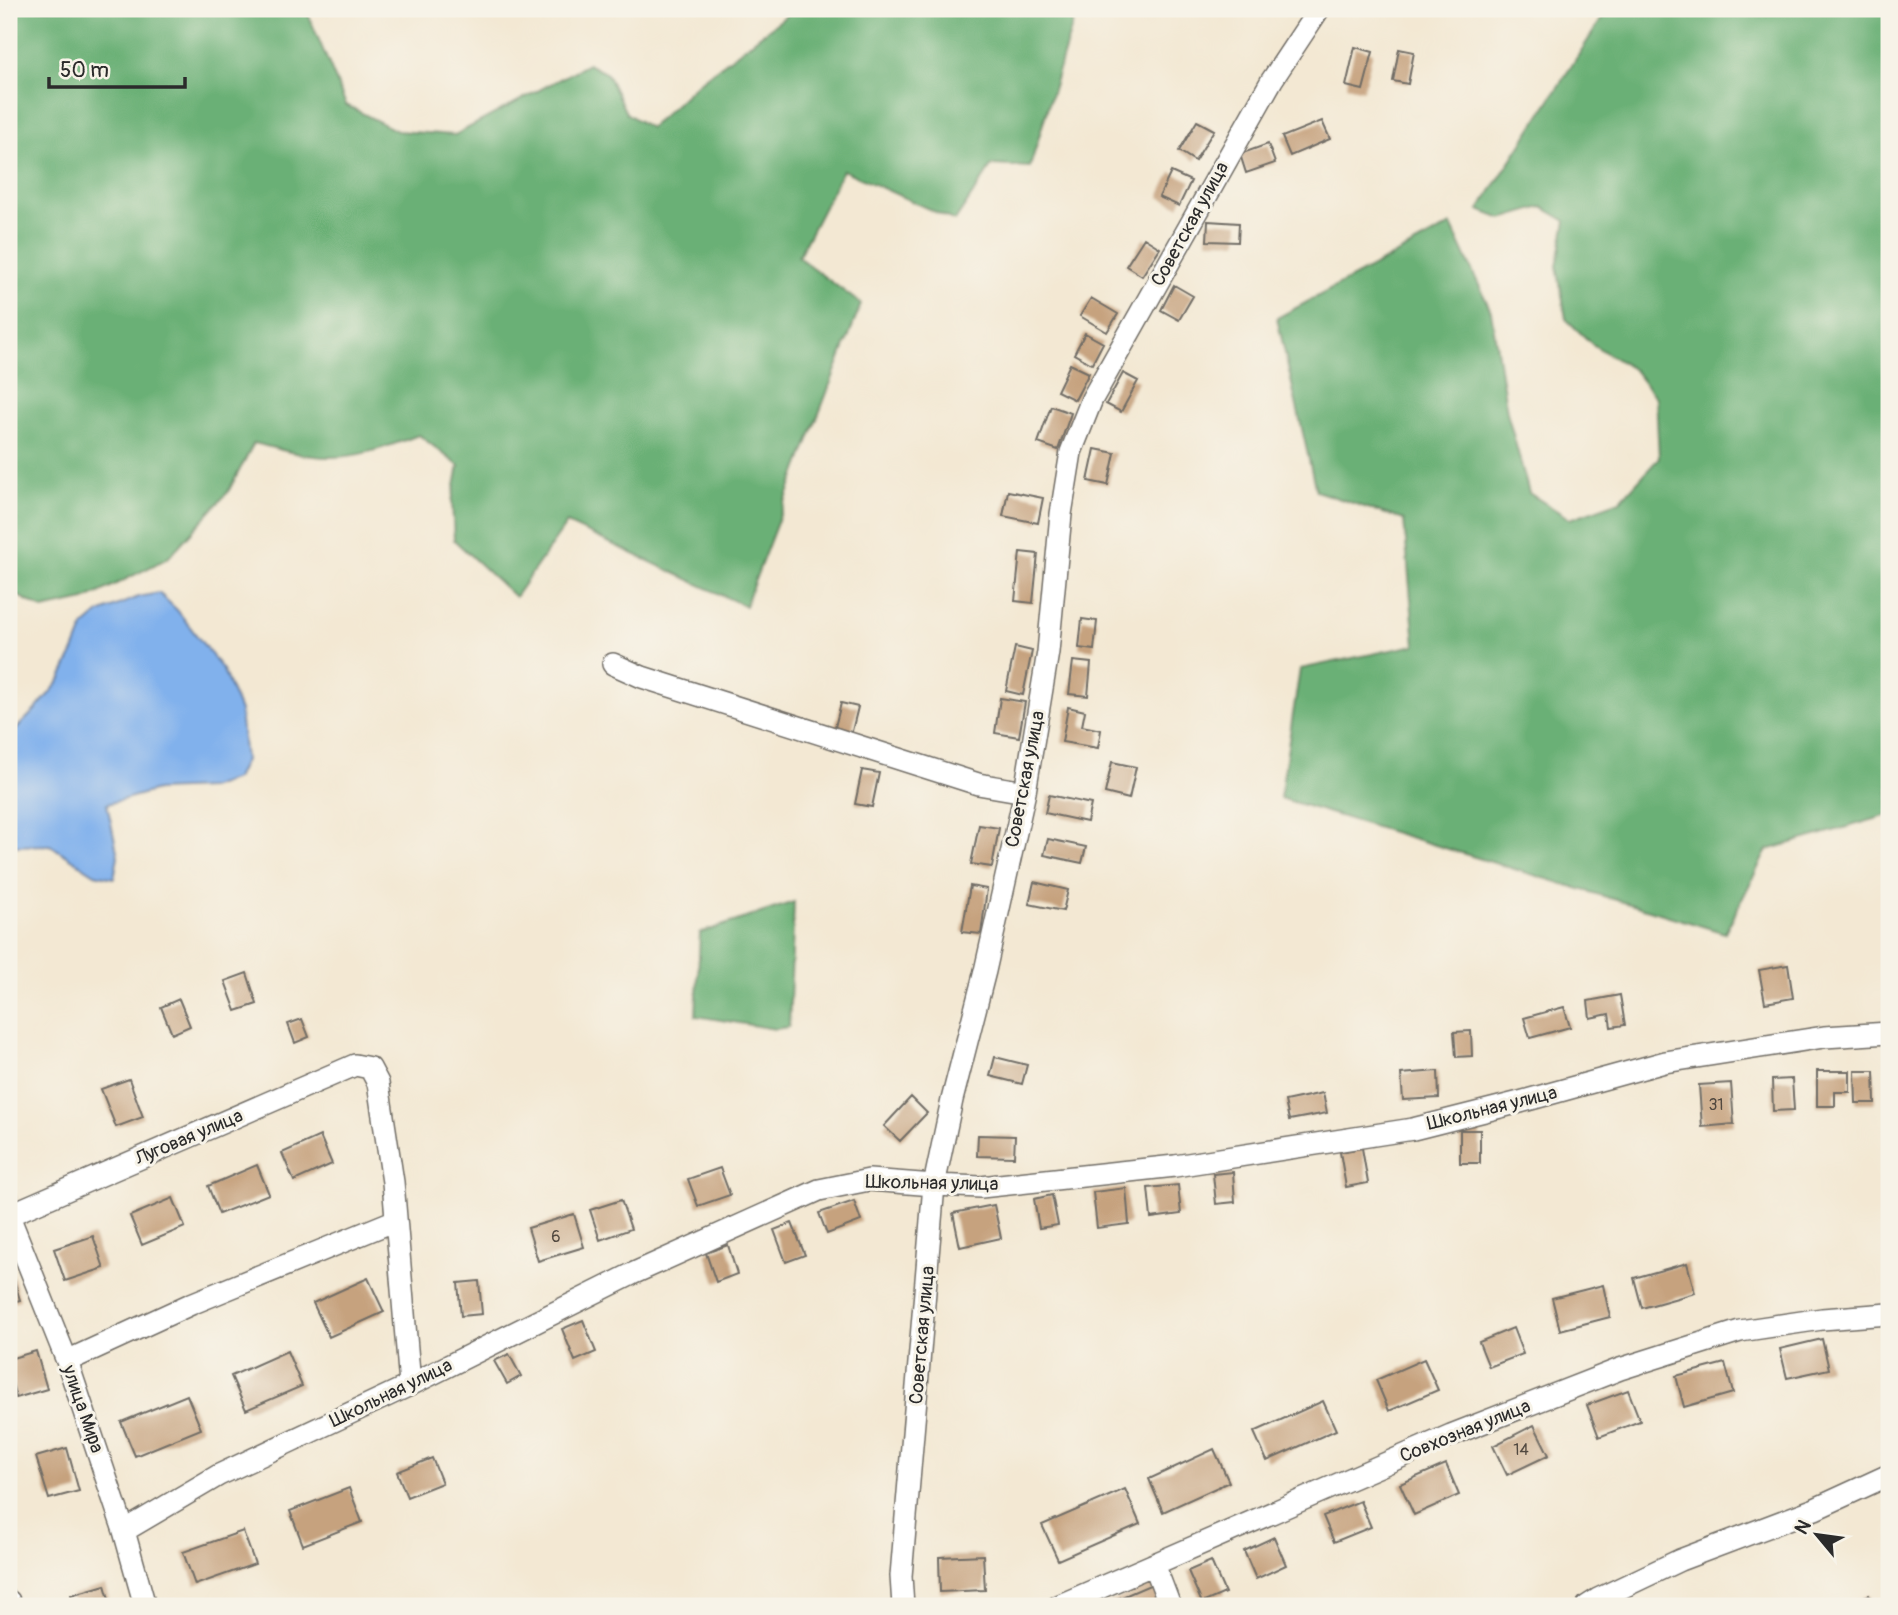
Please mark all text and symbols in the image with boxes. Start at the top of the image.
scale bar [49,46,186,90]
text: 50 m [60,57,109,84]
street label: Советская улица [1146,157,1234,291]
street label: Советская улица [1000,708,1050,849]
street label: Школьная улица [1425,1080,1560,1136]
house number: 31 [1708,1095,1724,1115]
street label: Луговая улица [131,1103,247,1171]
street label: Школьная улица [865,1170,999,1196]
house number: 6 [551,1227,561,1247]
street label: Советская улица [904,1265,940,1405]
street label: Школьная улица [326,1353,456,1433]
street label: улица Мира [56,1361,109,1456]
street label: Совхозная улица [1396,1394,1534,1468]
house number: 14 [1513,1440,1529,1460]
north arrow [1783,1500,1853,1570]
text: N [1789,1516,1817,1539]

